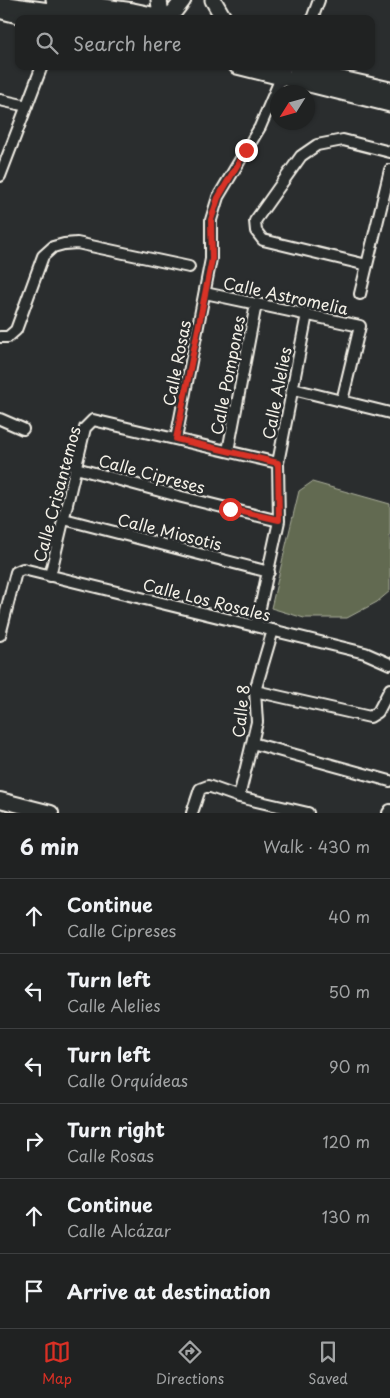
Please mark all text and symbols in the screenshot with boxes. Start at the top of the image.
search box [15,15,375,70]
icon: search [33,29,61,57]
text: Search here [73,29,182,57]
north arrow [270,85,315,130]
route end [235,139,258,162]
street label: Calle Astromelia [221,270,351,320]
street label: Calle Pompones [204,313,250,437]
street label: Calle Rosas [156,318,196,408]
street label: Calle Alelies [255,345,297,441]
street label: Calle Crisantemos [26,423,86,565]
street label: Calle Cipreses [96,447,208,499]
route start [219,498,242,521]
street label: Calle Miosotis [115,506,225,556]
street label: Calle Los Rosales [141,572,273,626]
street label: Calle 8 [225,683,255,739]
text: 6 min [20,830,79,862]
text: Walk · 430 m [263,834,370,858]
text: Continue [67,890,153,918]
icon: ahead [20,902,48,930]
text: 40 m [328,904,370,928]
text: Calle Cipreses [67,918,176,942]
text: Turn left [67,965,151,993]
icon: left [20,977,48,1005]
text: 50 m [329,979,370,1003]
text: Calle Alelies [67,993,161,1017]
text: Turn left [67,1040,151,1068]
icon: left [20,1052,48,1080]
text: 90 m [329,1054,370,1078]
text: Calle Orquídeas [67,1068,188,1092]
text: Turn right [67,1115,165,1143]
icon: right [20,1127,48,1155]
text: 120 m [323,1129,370,1153]
text: Calle Rosas [67,1143,154,1167]
text: Continue [67,1190,153,1218]
icon: ahead [20,1202,48,1230]
text: 130 m [322,1204,370,1228]
text: Calle Alcázar [67,1218,171,1242]
icon: arrive [20,1277,48,1305]
text: Arrive at destination [67,1277,271,1305]
tab: Map [42,1338,72,1389]
tab: Directions [156,1338,224,1389]
tab: Saved [308,1338,348,1389]

